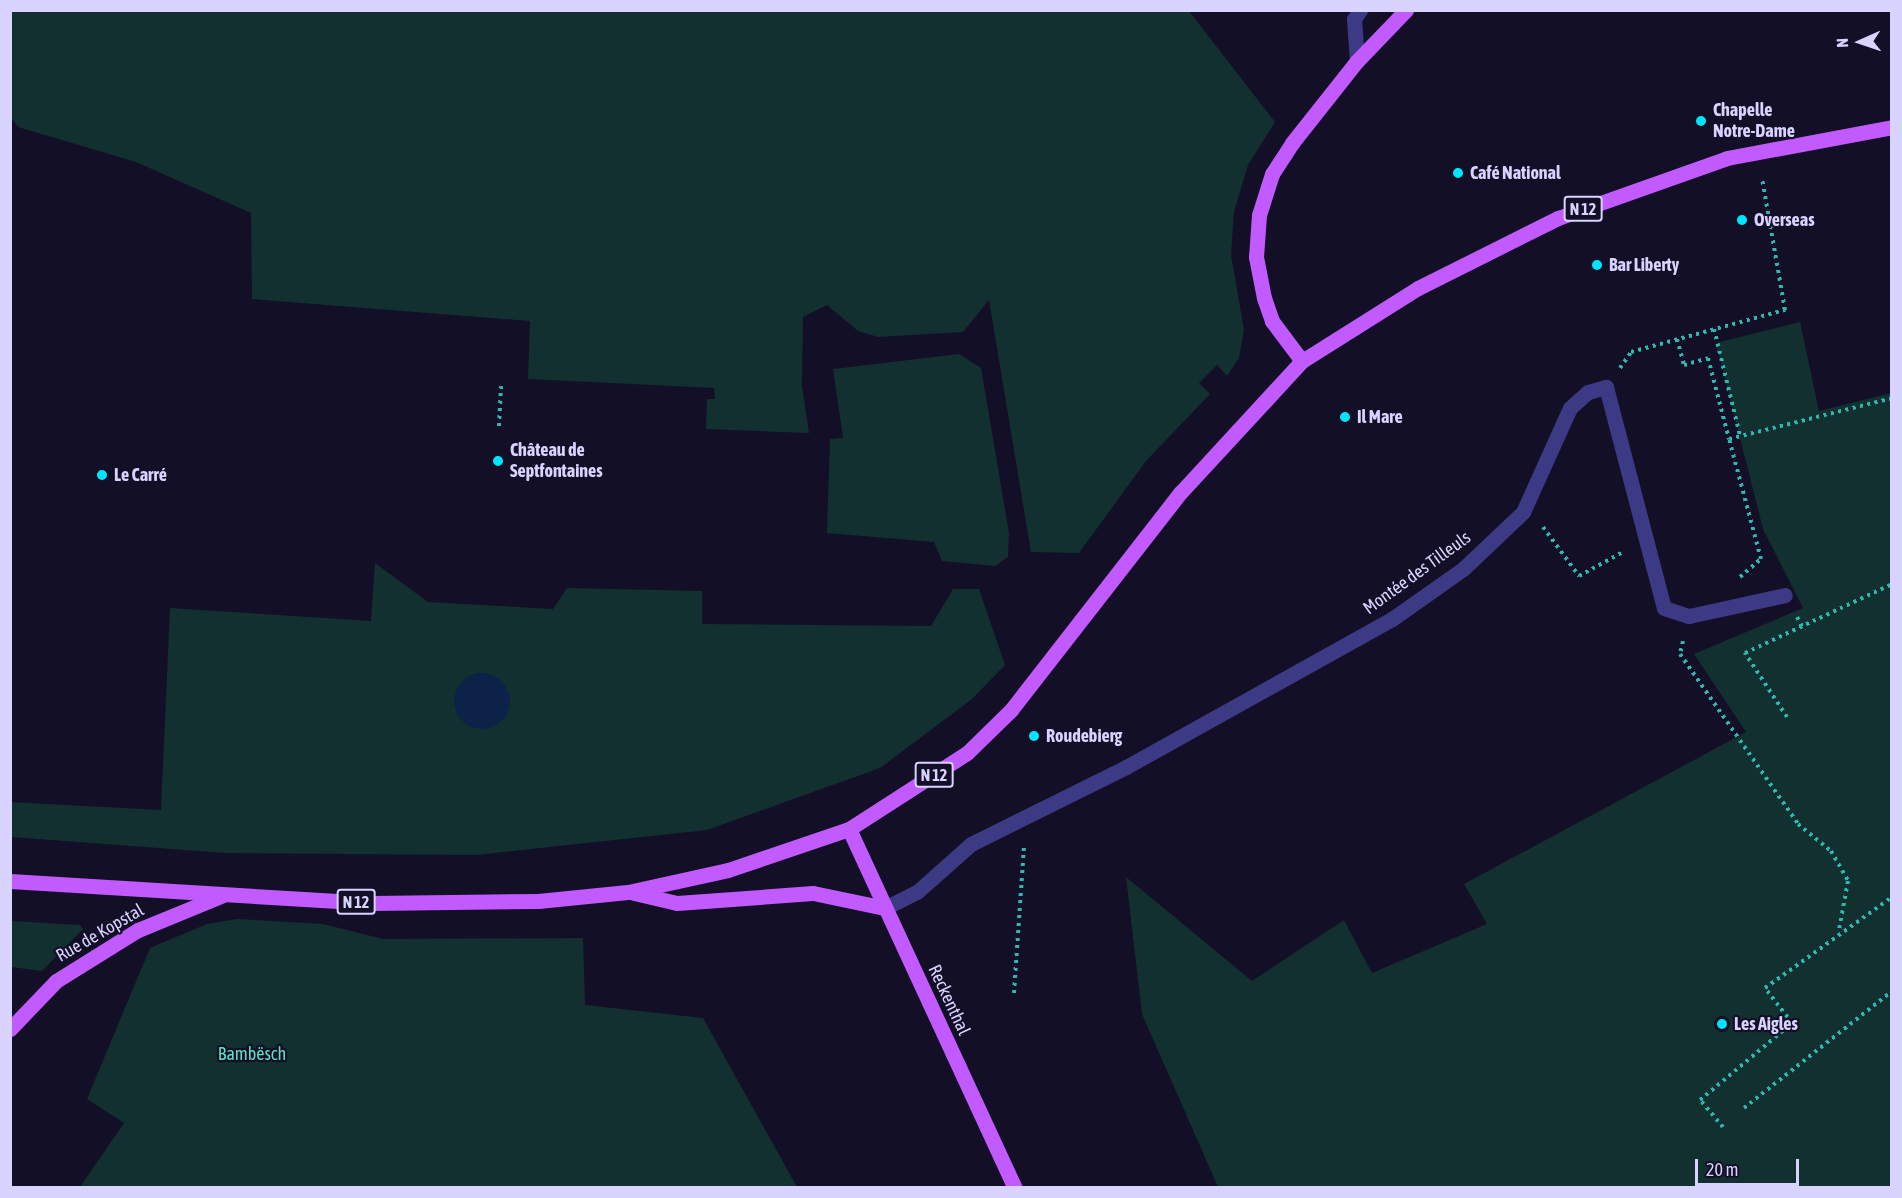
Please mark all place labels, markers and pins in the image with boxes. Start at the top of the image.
place label: Chapelle Notre-Dame [1713,100,1795,142]
marker: Chapelle Notre-Dame [1694,114,1708,128]
place label: Café National [1470,162,1561,184]
marker: Café National [1451,166,1465,180]
place label: Overseas [1754,209,1814,231]
marker: Overseas [1735,213,1749,227]
place label: Bar Liberty [1609,254,1679,276]
marker: Bar Liberty [1590,258,1604,272]
place label: Il Mare [1357,406,1403,428]
marker: Il Mare [1338,410,1352,424]
place label: Château de Septfontaines [510,440,603,482]
marker: Château de Septfontaines [491,454,505,468]
place label: Le Carré [114,464,167,486]
marker: Le Carré [95,468,109,482]
place label: Roudebierg [1046,725,1122,747]
marker: Roudebierg [1027,729,1041,743]
place label: Les Aigles [1734,1013,1798,1035]
marker: Les Aigles [1715,1017,1729,1031]

